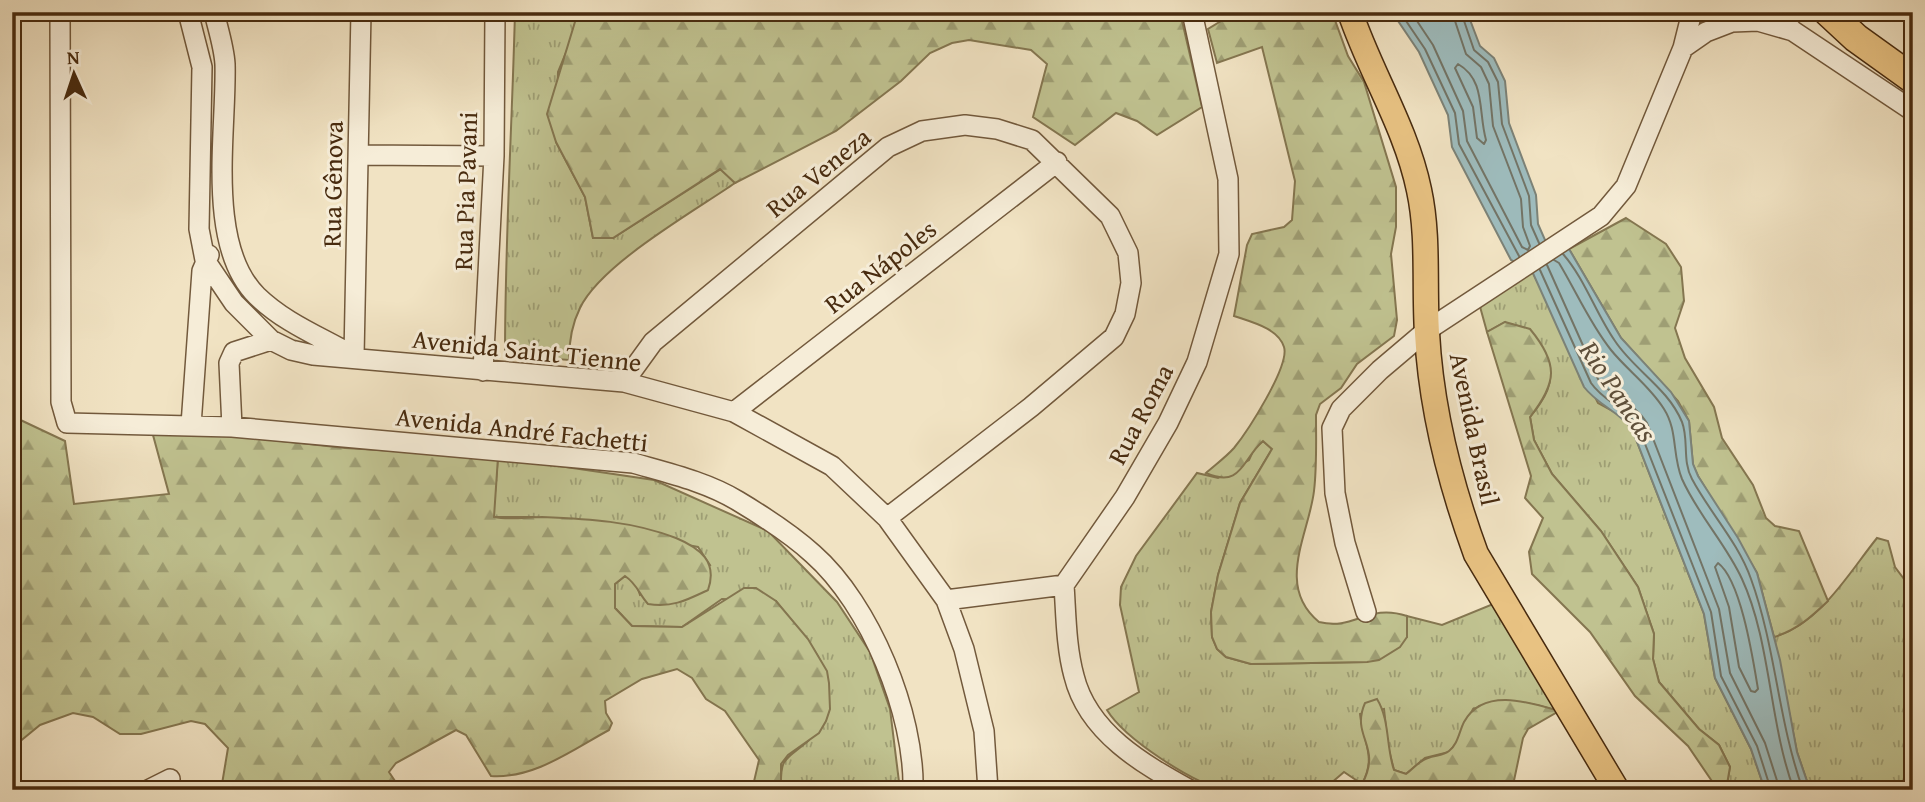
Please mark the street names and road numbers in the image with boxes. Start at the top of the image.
street label: Rua Pia Pavani [443,111,487,271]
street label: Rua Veneza [757,117,879,227]
street label: Rua Gênova [311,120,353,248]
street label: Rua Nápoles [815,210,945,322]
street label: Avenida Saint Tienne [411,319,643,381]
street label: Avenida Brasil [1440,349,1510,509]
street label: Rua Roma [1097,356,1183,471]
street label: Avenida André Fachetti [394,396,650,462]

